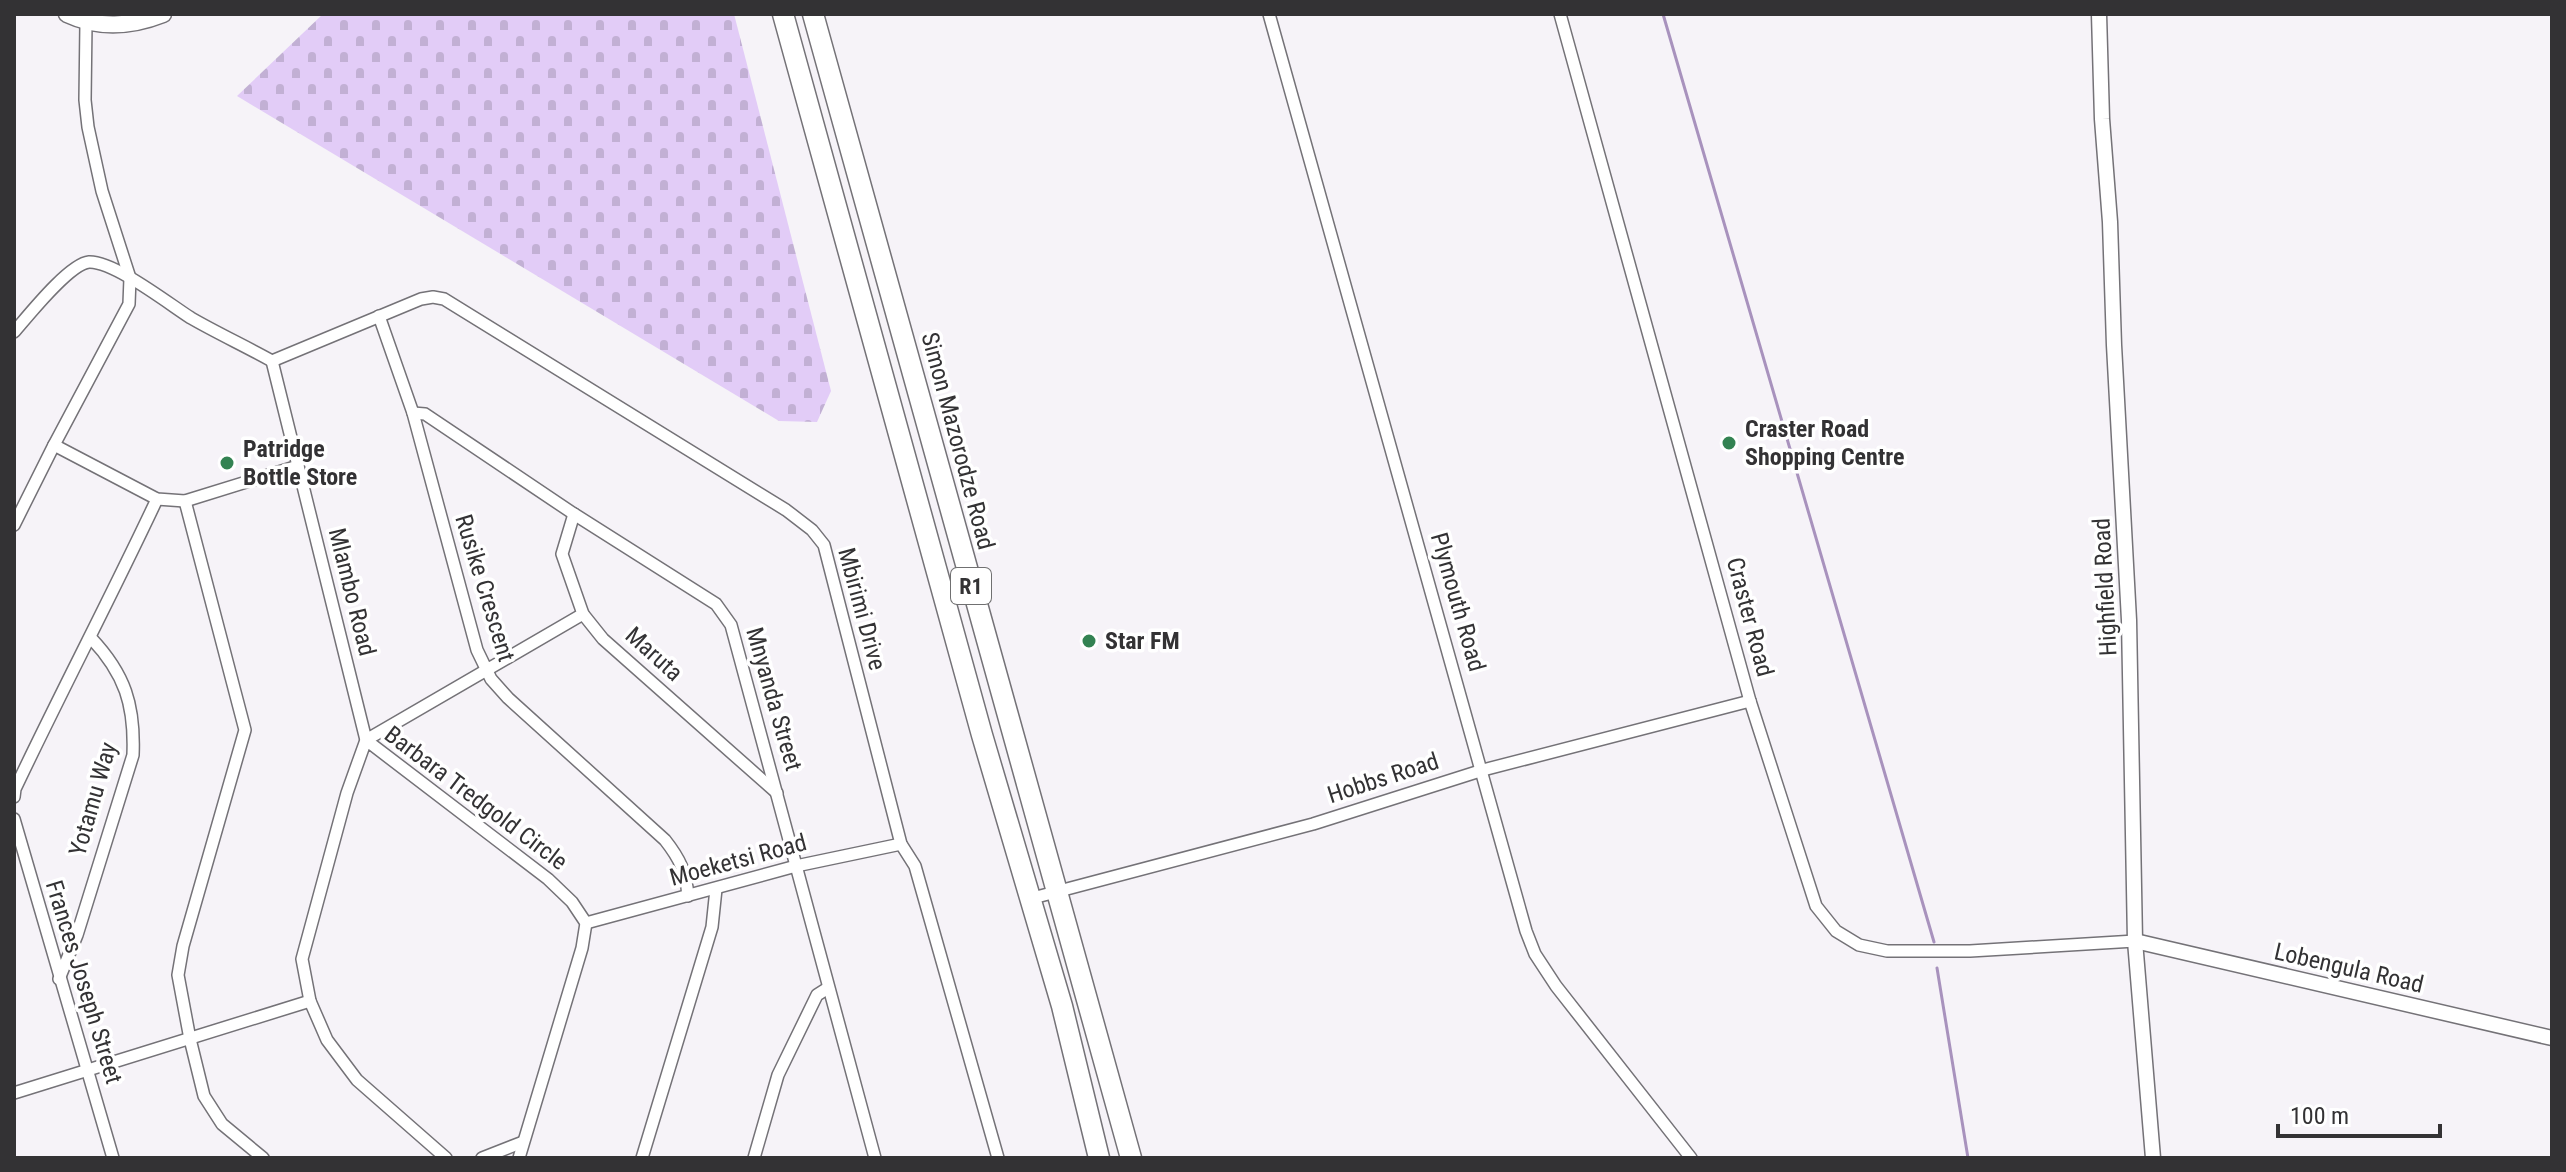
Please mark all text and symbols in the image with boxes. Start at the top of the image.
street label: Simon Mazorodze Road [916,329,1000,553]
place label: Craster Road Shopping Centre [1745,415,1904,471]
marker: Craster Road Shopping Centre [1720,434,1738,452]
place label: Patridge Bottle Store [243,435,357,491]
marker: Patridge Bottle Store [218,454,236,472]
street label: Rusike Crescent [449,511,521,665]
street label: Highfield Road [2087,517,2123,657]
street label: Mlambo Road [323,525,381,659]
street label: Plymouth Road [1425,529,1491,675]
street label: Mbirimi Drive [832,545,892,673]
street label: Craster Road [1721,554,1779,680]
road number: R1 [951,568,991,604]
street label: Maruta [620,621,688,687]
street label: Mnyanda Street [740,624,808,774]
place label: Star FM [1105,627,1180,655]
marker: Star FM [1080,632,1098,650]
street label: Barbara Tredgold Circle [379,720,573,876]
street label: Yotamu Way [63,739,123,859]
street label: Hobbs Road [1324,747,1442,809]
street label: Moeketsi Road [667,828,809,892]
street label: Frances Joseph Street [40,877,128,1087]
street label: Lobengula Road [2272,937,2426,999]
scale bar [2278,1088,2440,1138]
text: 100 m [2290,1102,2349,1130]

